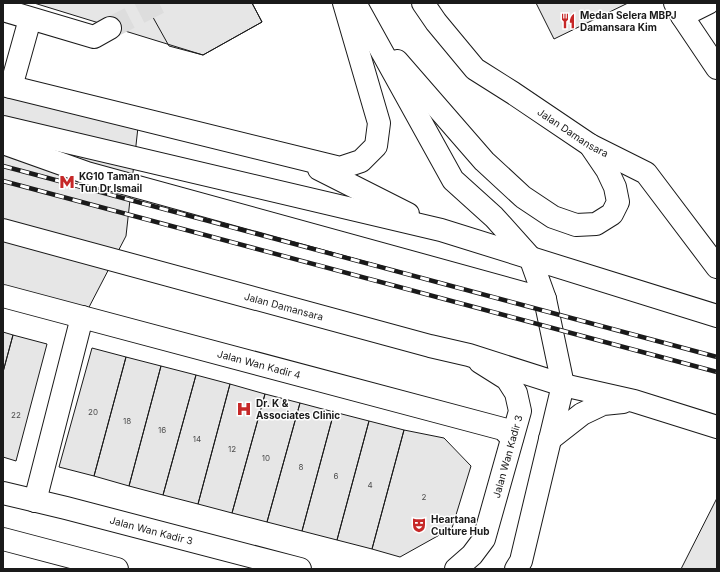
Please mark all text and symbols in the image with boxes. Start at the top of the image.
place label: Medan Selera MBPJ Damansara Kim [580,9,677,33]
restaurant icon: Medan Selera MBPJ Damansara Kim [559,12,577,30]
street label: Jalan Damansara [535,105,610,159]
place label: KG10 Taman Tun Dr Ismail [79,170,142,194]
metro station icon: KG10 Taman Tun Dr Ismail [58,173,76,191]
street label: Jalan Damansara [243,290,325,323]
street label: Jalan Wan Kadir 4 [216,347,302,381]
place label: Dr. K & Associates Clinic [256,397,340,421]
hospital icon: Dr. K & Associates Clinic [235,400,253,418]
house number: 20 [88,407,98,417]
house number: 22 [11,410,21,420]
street label: Jalan Wan Kadir 3 [490,414,525,499]
house number: 18 [123,416,131,426]
house number: 16 [158,425,166,435]
house number: 14 [193,434,201,444]
house number: 12 [228,444,236,454]
house number: 10 [262,453,270,463]
house number: 8 [299,462,304,472]
house number: 6 [334,471,339,481]
house number: 4 [367,480,373,490]
house number: 2 [422,492,427,502]
place label: Heartana Culture Hub [431,513,490,537]
street label: Jalan Wan Kadir 3 [109,514,194,547]
theatre icon: Heartana Culture Hub [410,516,428,534]

